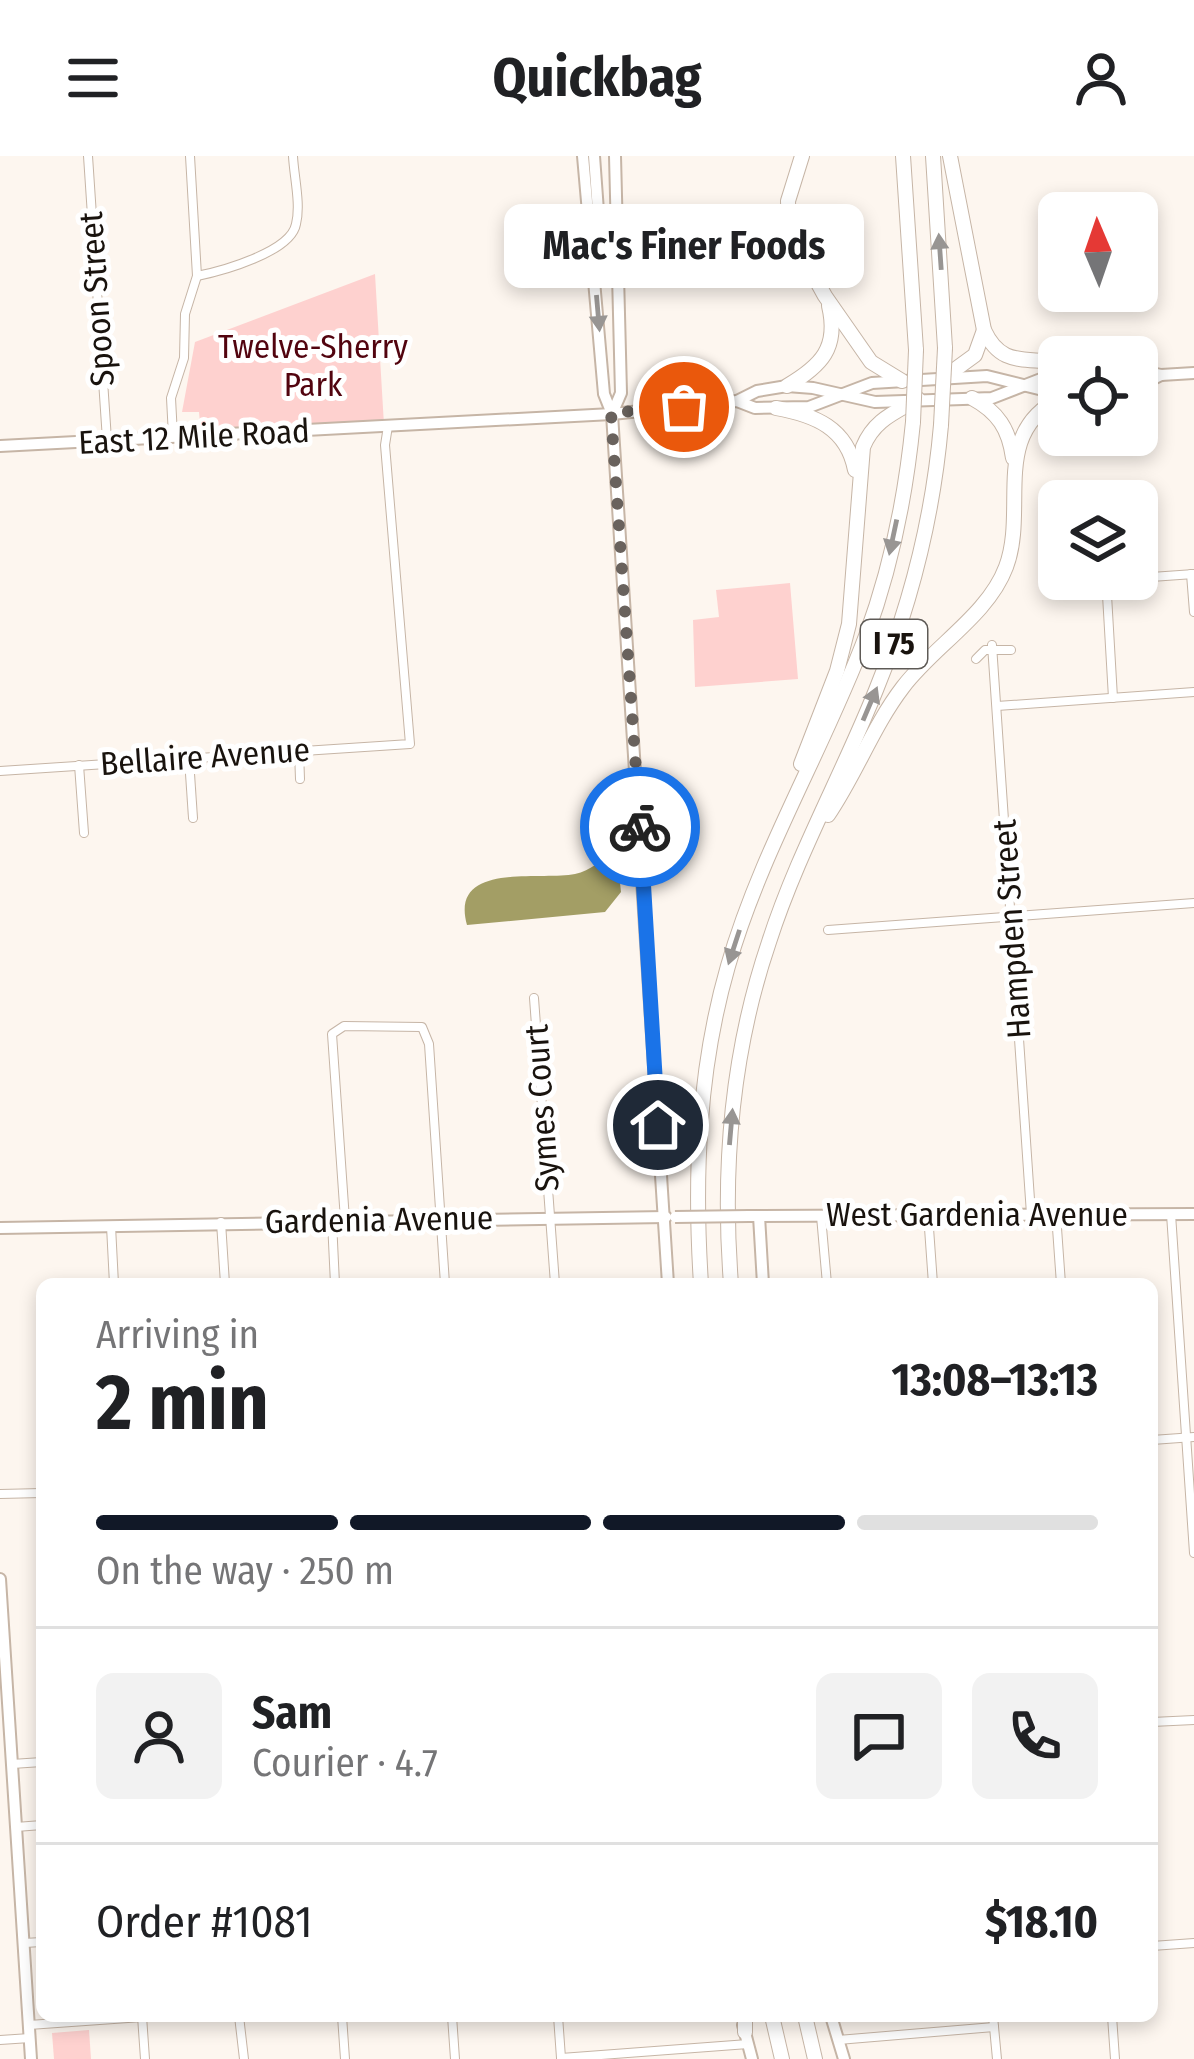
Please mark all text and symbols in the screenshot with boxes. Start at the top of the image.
icon: menu [60,45,126,111]
icon: person [1068,45,1134,111]
text: Quickbag [492,46,702,110]
north arrow [1038,192,1158,312]
map controls [1038,192,1158,600]
callout: Mac's Finer Foods [504,203,864,287]
street label: Spoon Street [71,210,123,388]
text: Mac's Finer Foods [543,223,825,269]
one-way arrow [930,233,949,270]
one-way arrow [589,295,608,332]
park label: Twelve-Sherry Park [218,327,408,405]
button: locate [1038,336,1158,456]
pin [633,356,735,458]
icon: bag [651,374,717,440]
street label: East 12 Mile Road [77,411,311,463]
button: layers [1038,480,1158,600]
one-way arrow [883,519,902,557]
road number: I 75 [861,620,927,668]
one-way arrow [861,686,880,722]
street label: Bellaire Avenue [99,730,311,784]
courier [580,767,700,887]
icon: bike [607,794,673,860]
street label: Hampden Street [984,818,1040,1040]
one-way arrow [724,929,743,966]
street label: Symes Court [516,1023,568,1193]
pin [607,1074,709,1176]
icon: home [625,1092,691,1158]
one-way arrow [722,1108,741,1145]
street label: West Gardenia Avenue [826,1195,1128,1235]
street label: Gardenia Avenue [264,1198,494,1242]
text: Arriving in [96,1312,259,1358]
text: 13:08–13:13 [891,1353,1098,1407]
text: 2 min [96,1356,269,1450]
text: On the way · 250 m [96,1548,394,1594]
button: person [96,1673,222,1799]
button: chat [816,1673,942,1799]
button: phone [972,1673,1098,1799]
text: Sam [252,1686,332,1740]
text: Courier · 4.7 [252,1740,438,1786]
text: Order #1081 [96,1895,313,1949]
text: $18.10 [985,1895,1098,1949]

